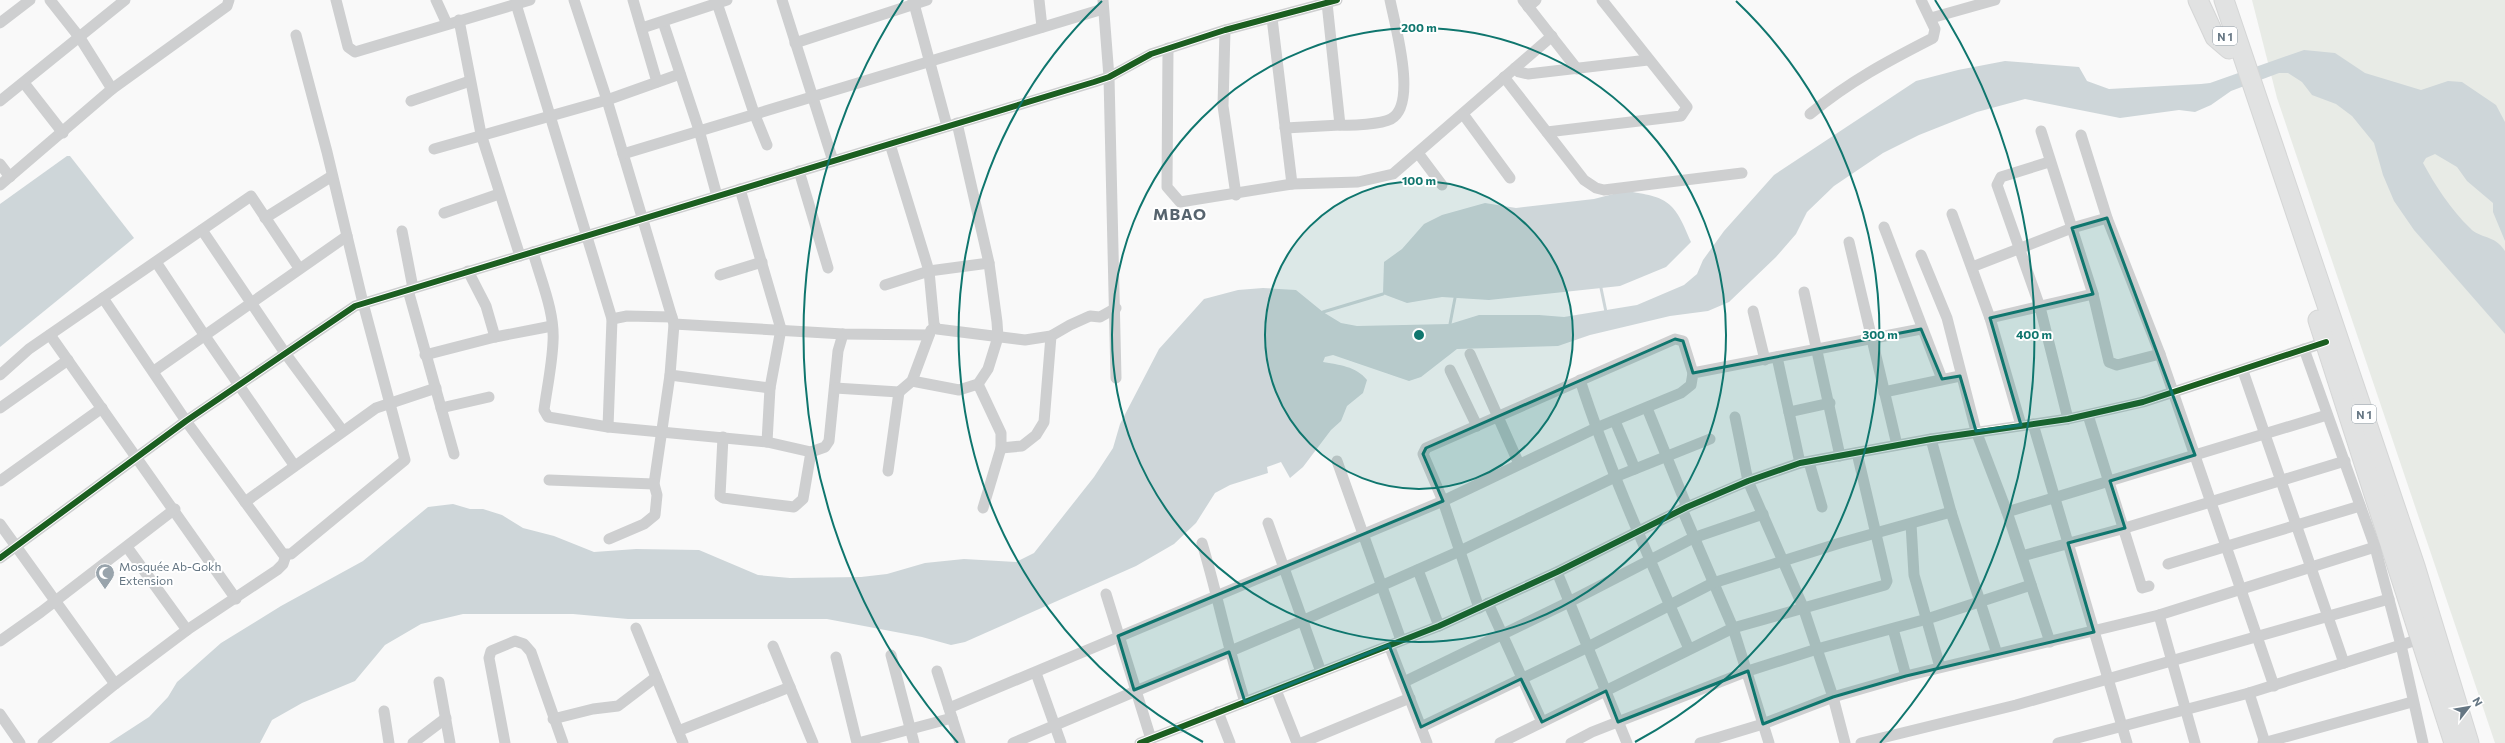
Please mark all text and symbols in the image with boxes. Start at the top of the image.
text: 200 m [1401,20,1437,34]
road number: N 1 [2213,27,2237,45]
text: 100 m [1402,173,1436,187]
district label: MBAO [1153,204,1207,223]
text: 300 m [1862,327,1898,341]
text: 400 m [2016,327,2052,341]
centre of rings [1412,328,1426,342]
road number: N 1 [2352,405,2376,423]
place label: Mosquée Ab-Gokh Extension [119,559,221,587]
mosque icon: Mosquée Ab-Gokh Extension [94,562,116,590]
north arrow [2449,687,2489,727]
text: N [2470,695,2486,708]

